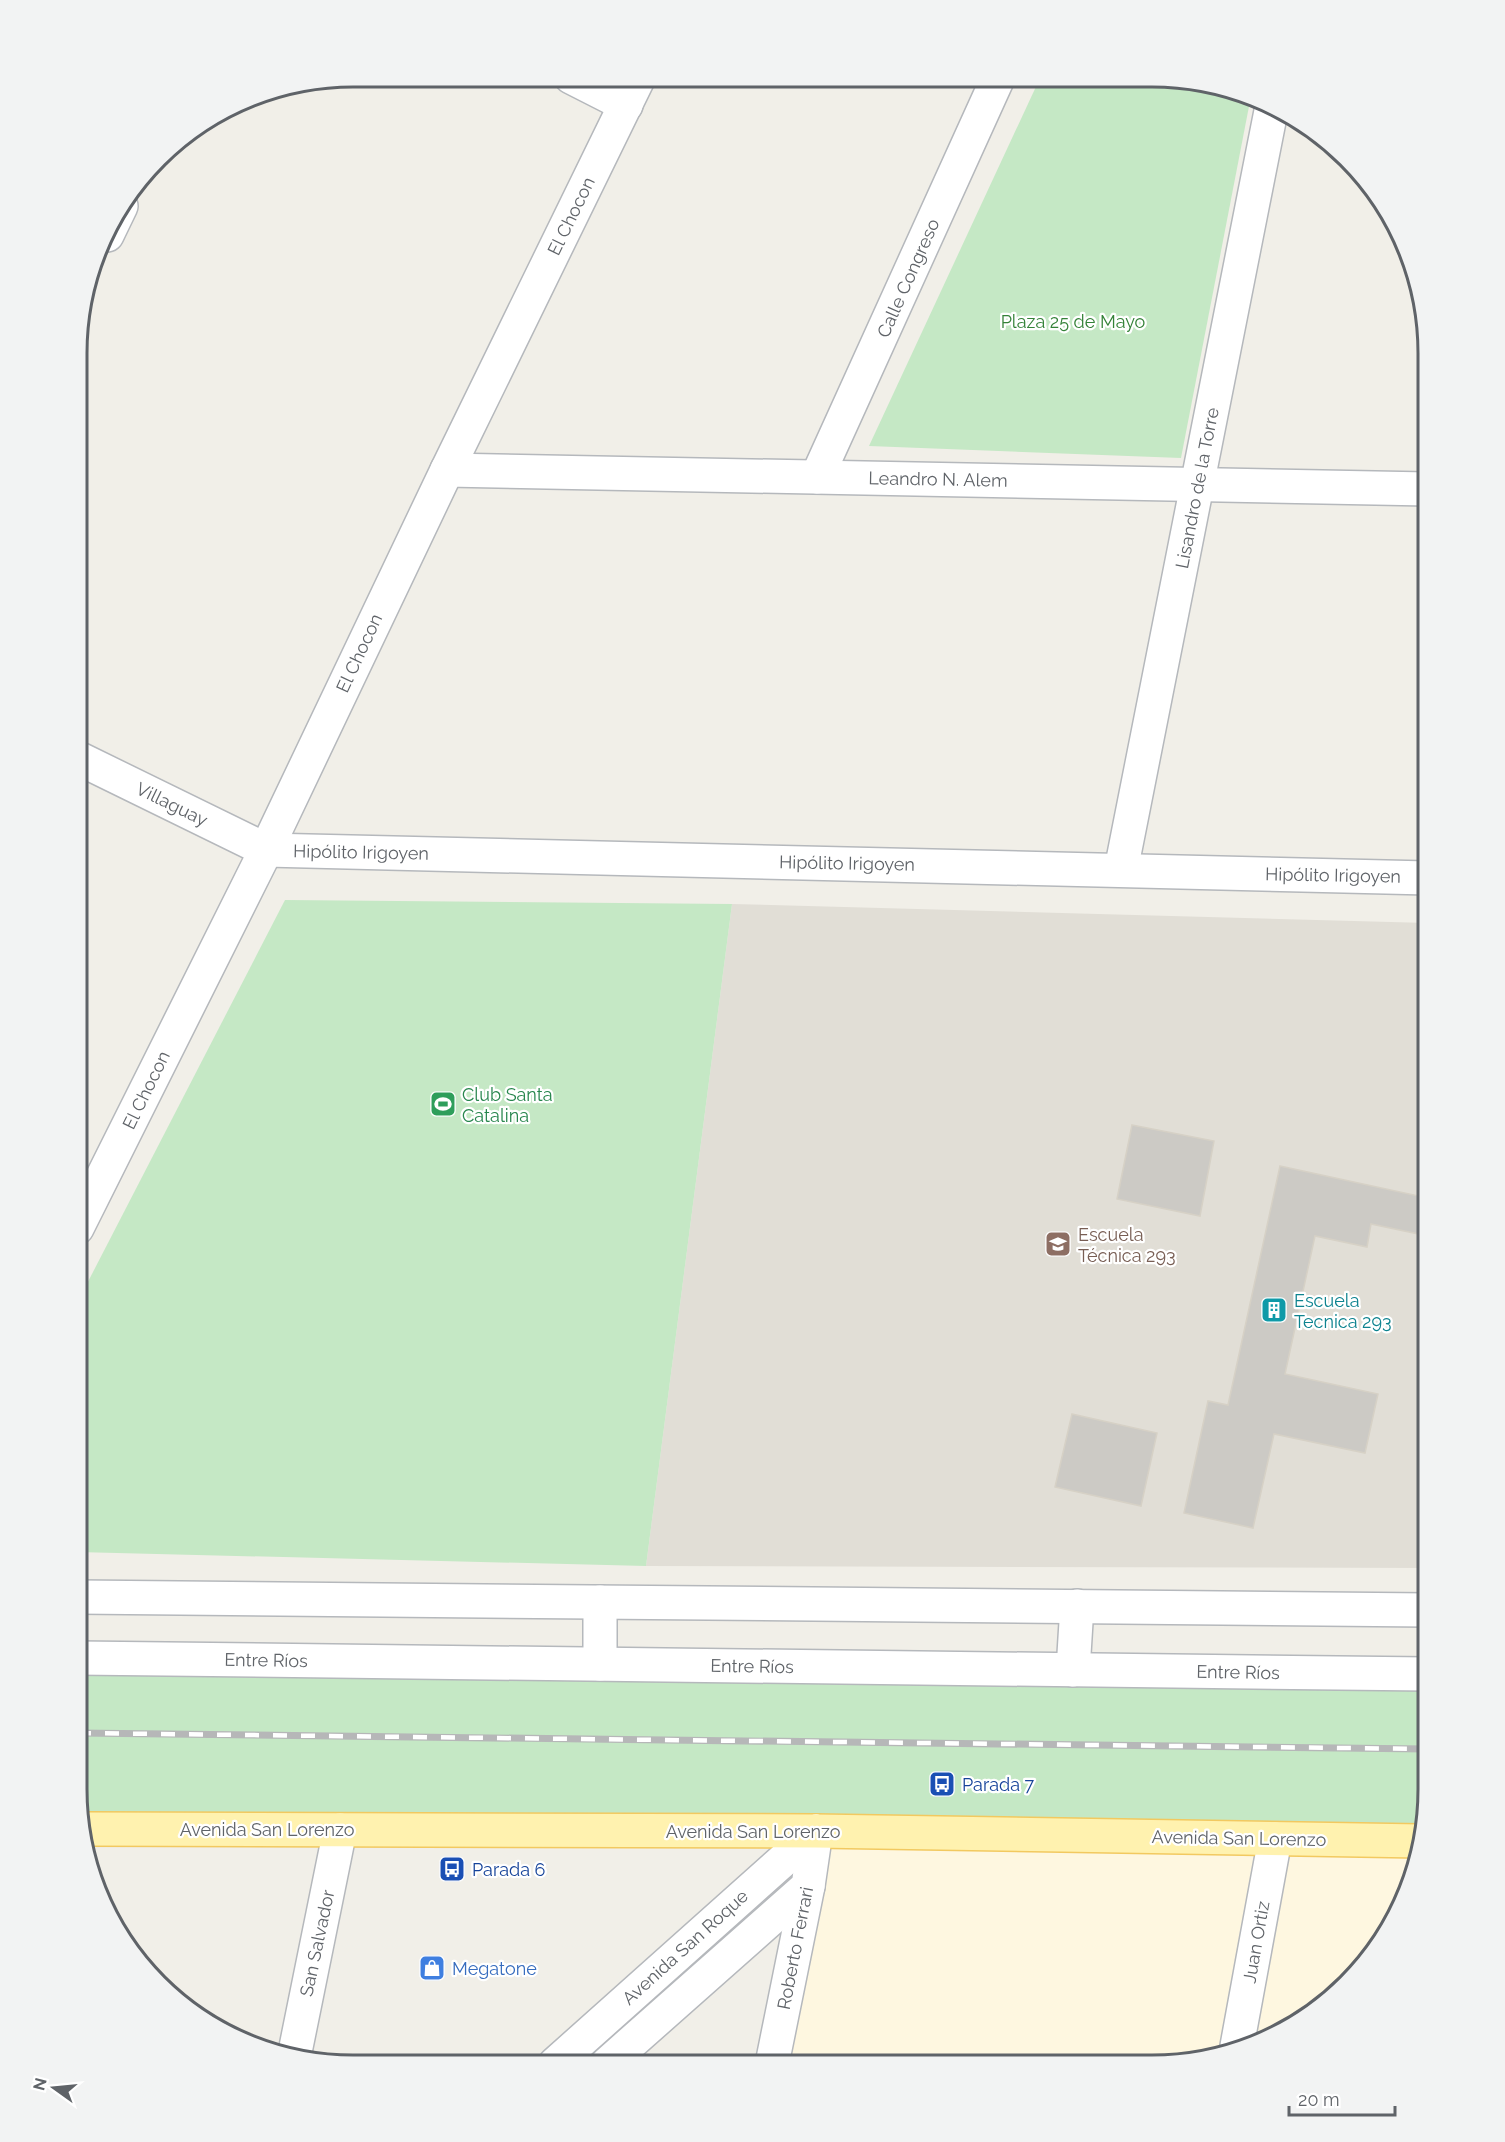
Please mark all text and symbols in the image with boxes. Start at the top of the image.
street label: El Chocon [543,173,599,259]
street label: Calle Congreso [872,215,944,341]
park label: Plaza 25 de Mayo [1001,311,1146,332]
street label: Lisandro de la Torre [1171,405,1223,570]
street label: Leandro N. Alem [868,467,1008,491]
street label: El Chocon [332,610,386,696]
street label: Villaguay [133,778,211,830]
street label: Hipólito Irigoyen [293,840,429,864]
street label: Hipólito Irigoyen [779,851,915,875]
street label: Hipólito Irigoyen [1265,863,1401,887]
street label: El Chocon [118,1047,174,1133]
place label: Club Santa Catalina [462,1084,553,1126]
sports icon: Club Santa Catalina [428,1089,458,1119]
place label: Escuela Técnica 293 [1078,1224,1176,1266]
school or university icon: Escuela Técnica 293 [1043,1229,1073,1259]
place label: Escuela Tecnica 293 [1294,1290,1392,1332]
building icon: Escuela Tecnica 293 [1259,1295,1289,1325]
street label: Entre Ríos [224,1649,308,1671]
street label: Entre Ríos [710,1655,794,1677]
street label: Entre Ríos [1196,1661,1280,1683]
bus stop icon: Parada 7 [927,1769,957,1799]
place label: Parada 7 [962,1774,1035,1795]
street label: Avenida San Lorenzo [180,1819,355,1840]
street label: Avenida San Lorenzo [666,1821,841,1842]
street label: Avenida San Lorenzo [1151,1826,1327,1850]
bus stop icon: Parada 6 [437,1854,467,1884]
place label: Parada 6 [472,1859,546,1880]
street label: Avenida San Roque [618,1885,752,2009]
street label: Roberto Ferrari [773,1885,817,2011]
street label: San Salvador [295,1887,339,1998]
street label: Juan Ortiz [1238,1899,1274,1985]
shop icon: Megatone [417,1953,447,1983]
place label: Megatone [452,1958,537,1979]
north arrow [24,2058,84,2118]
text: N [29,2076,51,2093]
scale bar [1289,2079,1396,2117]
text: 20 m [1298,2089,1340,2110]

